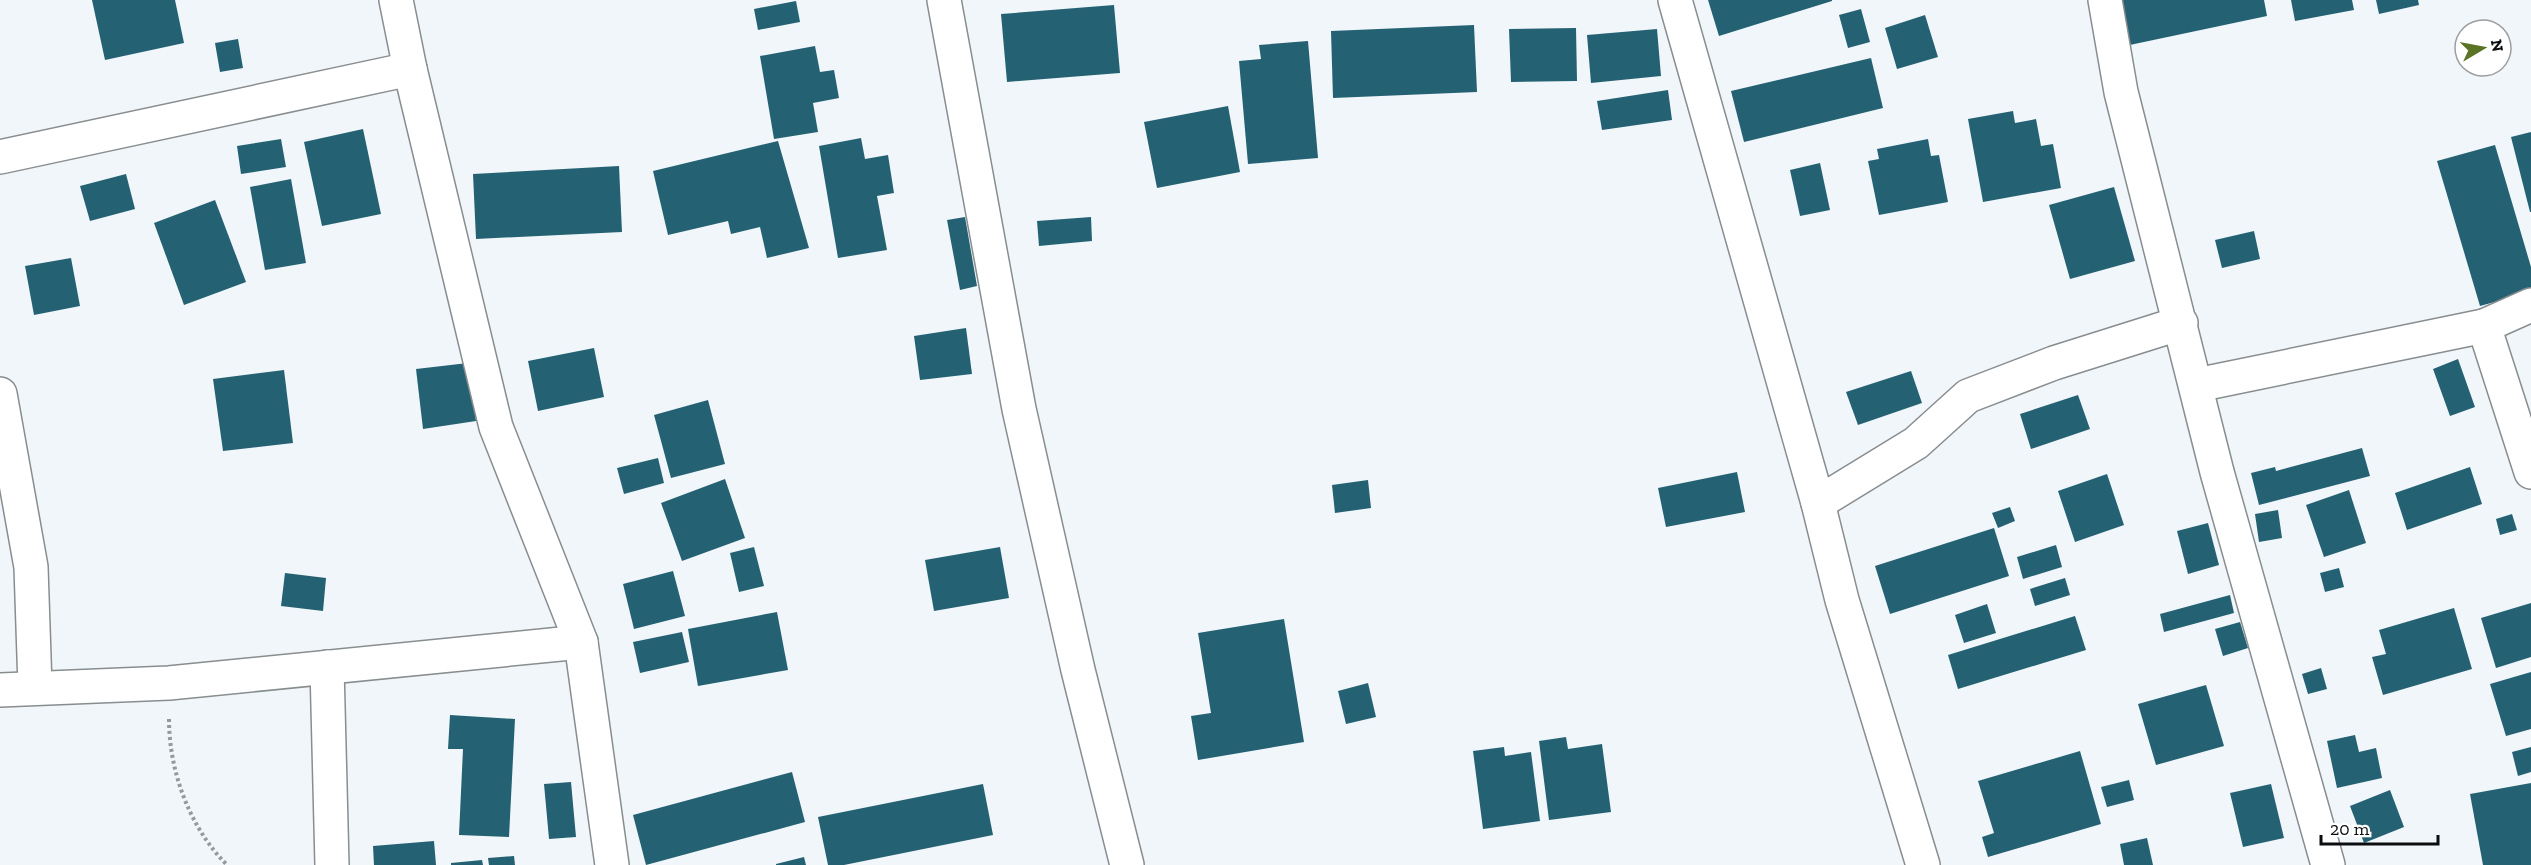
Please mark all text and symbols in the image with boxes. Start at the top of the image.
north arrow [2453,18,2513,78]
text: N [2487,38,2508,53]
scale bar [2321,808,2438,846]
text: 20 m [2330,818,2370,840]

